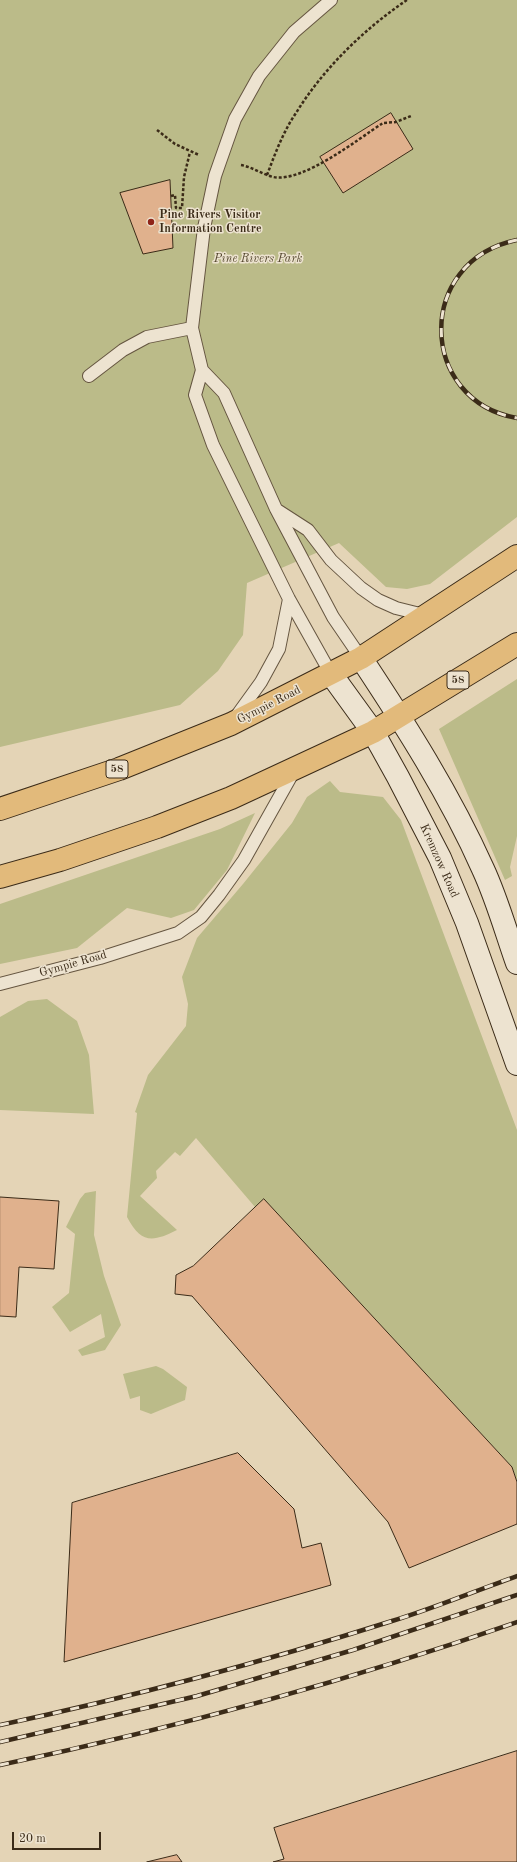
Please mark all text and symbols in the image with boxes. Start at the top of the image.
place label: Pine Rivers Visitor Information Centre [159,208,262,236]
marker: Pine Rivers Visitor Information Centre [146,217,156,227]
park label: Pine Rivers Park [214,252,302,266]
road number: 58 [447,671,469,689]
street label: Gympie Road [235,683,303,727]
road number: 58 [106,760,128,778]
street label: Kremzow Road [416,822,462,900]
street label: Gympie Road [38,947,108,981]
scale bar [14,1824,103,1850]
text: 20 m [19,1833,46,1845]

